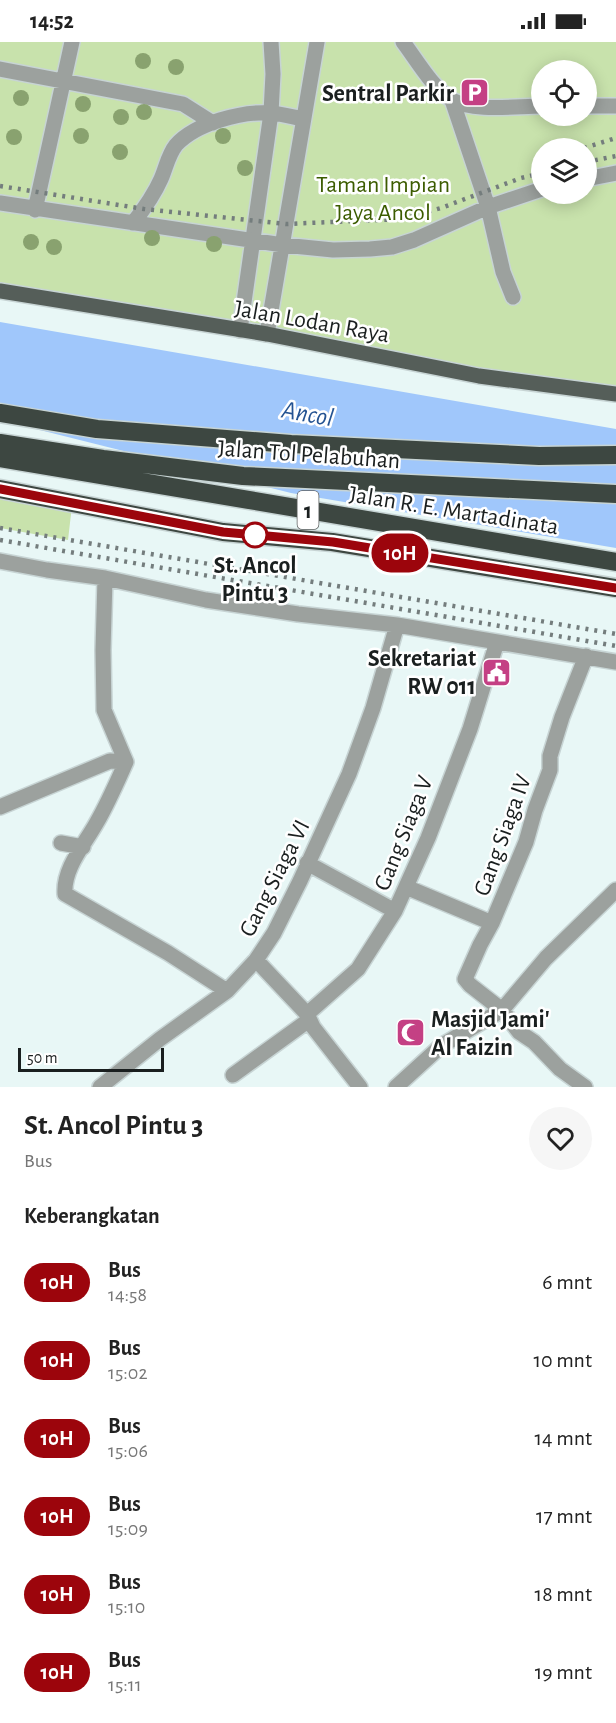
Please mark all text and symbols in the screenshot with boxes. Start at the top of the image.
text: 14:52 [30,10,74,32]
map controls [531,60,597,204]
button: locate [531,60,597,126]
parking icon: Sentral Parkir [459,77,491,109]
place label: Sentral Parkir [322,82,455,106]
button: layers [531,138,597,204]
park label: Taman Impian Jaya Ancol [316,173,450,225]
street label: Jalan Lodan Raya [233,297,391,347]
water label: Ancol [279,396,336,431]
street label: Jalan Tol Pelabuhan [217,437,401,473]
street label: Jalan R. E. Martadinata [348,483,560,539]
road number: 1 [298,491,318,529]
marker: St. Ancol Pintu 3 [242,522,268,548]
line badge: 10H [366,534,434,572]
text: 10H [383,543,417,564]
place label: St. Ancol Pintu 3 [213,554,297,606]
place label: Sekretariat RW 011 [368,647,476,699]
public building icon: Sekretariat RW 011 [481,656,513,688]
street label: Gang Siaga IV [470,771,536,899]
street label: Gang Siaga V [370,772,438,894]
street label: Gang Siaga VI [235,816,315,941]
place label: Masjid Jami' Al Faizin [431,1008,550,1060]
mosque icon: Masjid Jami' Al Faizin [394,1017,426,1049]
scale bar [18,1045,164,1072]
text: 50 m [27,1050,58,1066]
button: heart [529,1107,592,1170]
text: St. Ancol Pintu 3 [24,1112,203,1140]
text: Bus [24,1151,52,1171]
text: Keberangkatan [24,1205,160,1227]
text: Bus [108,1259,141,1281]
text: 6 mnt [542,1271,592,1293]
text: 10H [40,1272,74,1293]
text: 14:58 [108,1285,147,1305]
text: Bus [108,1337,141,1359]
text: 10 mnt [533,1349,592,1371]
text: 10H [40,1350,74,1371]
text: 15:02 [108,1363,147,1383]
text: Bus [108,1415,141,1437]
text: 14 mnt [534,1427,592,1449]
text: 10H [40,1428,74,1449]
text: 15:06 [108,1441,148,1461]
text: Bus [108,1493,141,1515]
text: 17 mnt [536,1505,592,1527]
text: 10H [40,1506,74,1527]
text: 15:09 [108,1519,148,1539]
text: Bus [108,1571,141,1593]
text: 18 mnt [535,1583,592,1605]
text: 10H [40,1584,74,1605]
text: 15:10 [108,1597,145,1617]
text: Bus [108,1649,141,1671]
text: 19 mnt [535,1661,592,1683]
text: 10H [40,1662,74,1683]
text: 15:11 [108,1675,142,1695]

